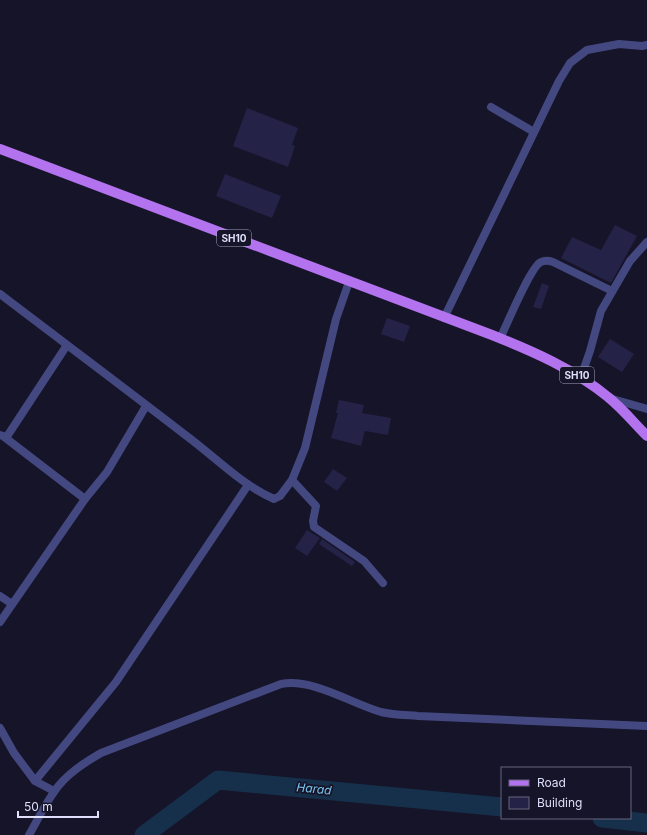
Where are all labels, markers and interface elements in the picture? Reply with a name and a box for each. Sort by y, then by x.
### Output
road number: SH10 [217,230,251,246]
road number: SH10 [560,367,594,383]
legend [501,767,631,819]
text: Road [537,775,566,790]
water label: Harad [296,779,333,798]
scale bar [18,793,98,819]
text: Building [537,795,582,810]
text: 50 m [24,799,53,814]

